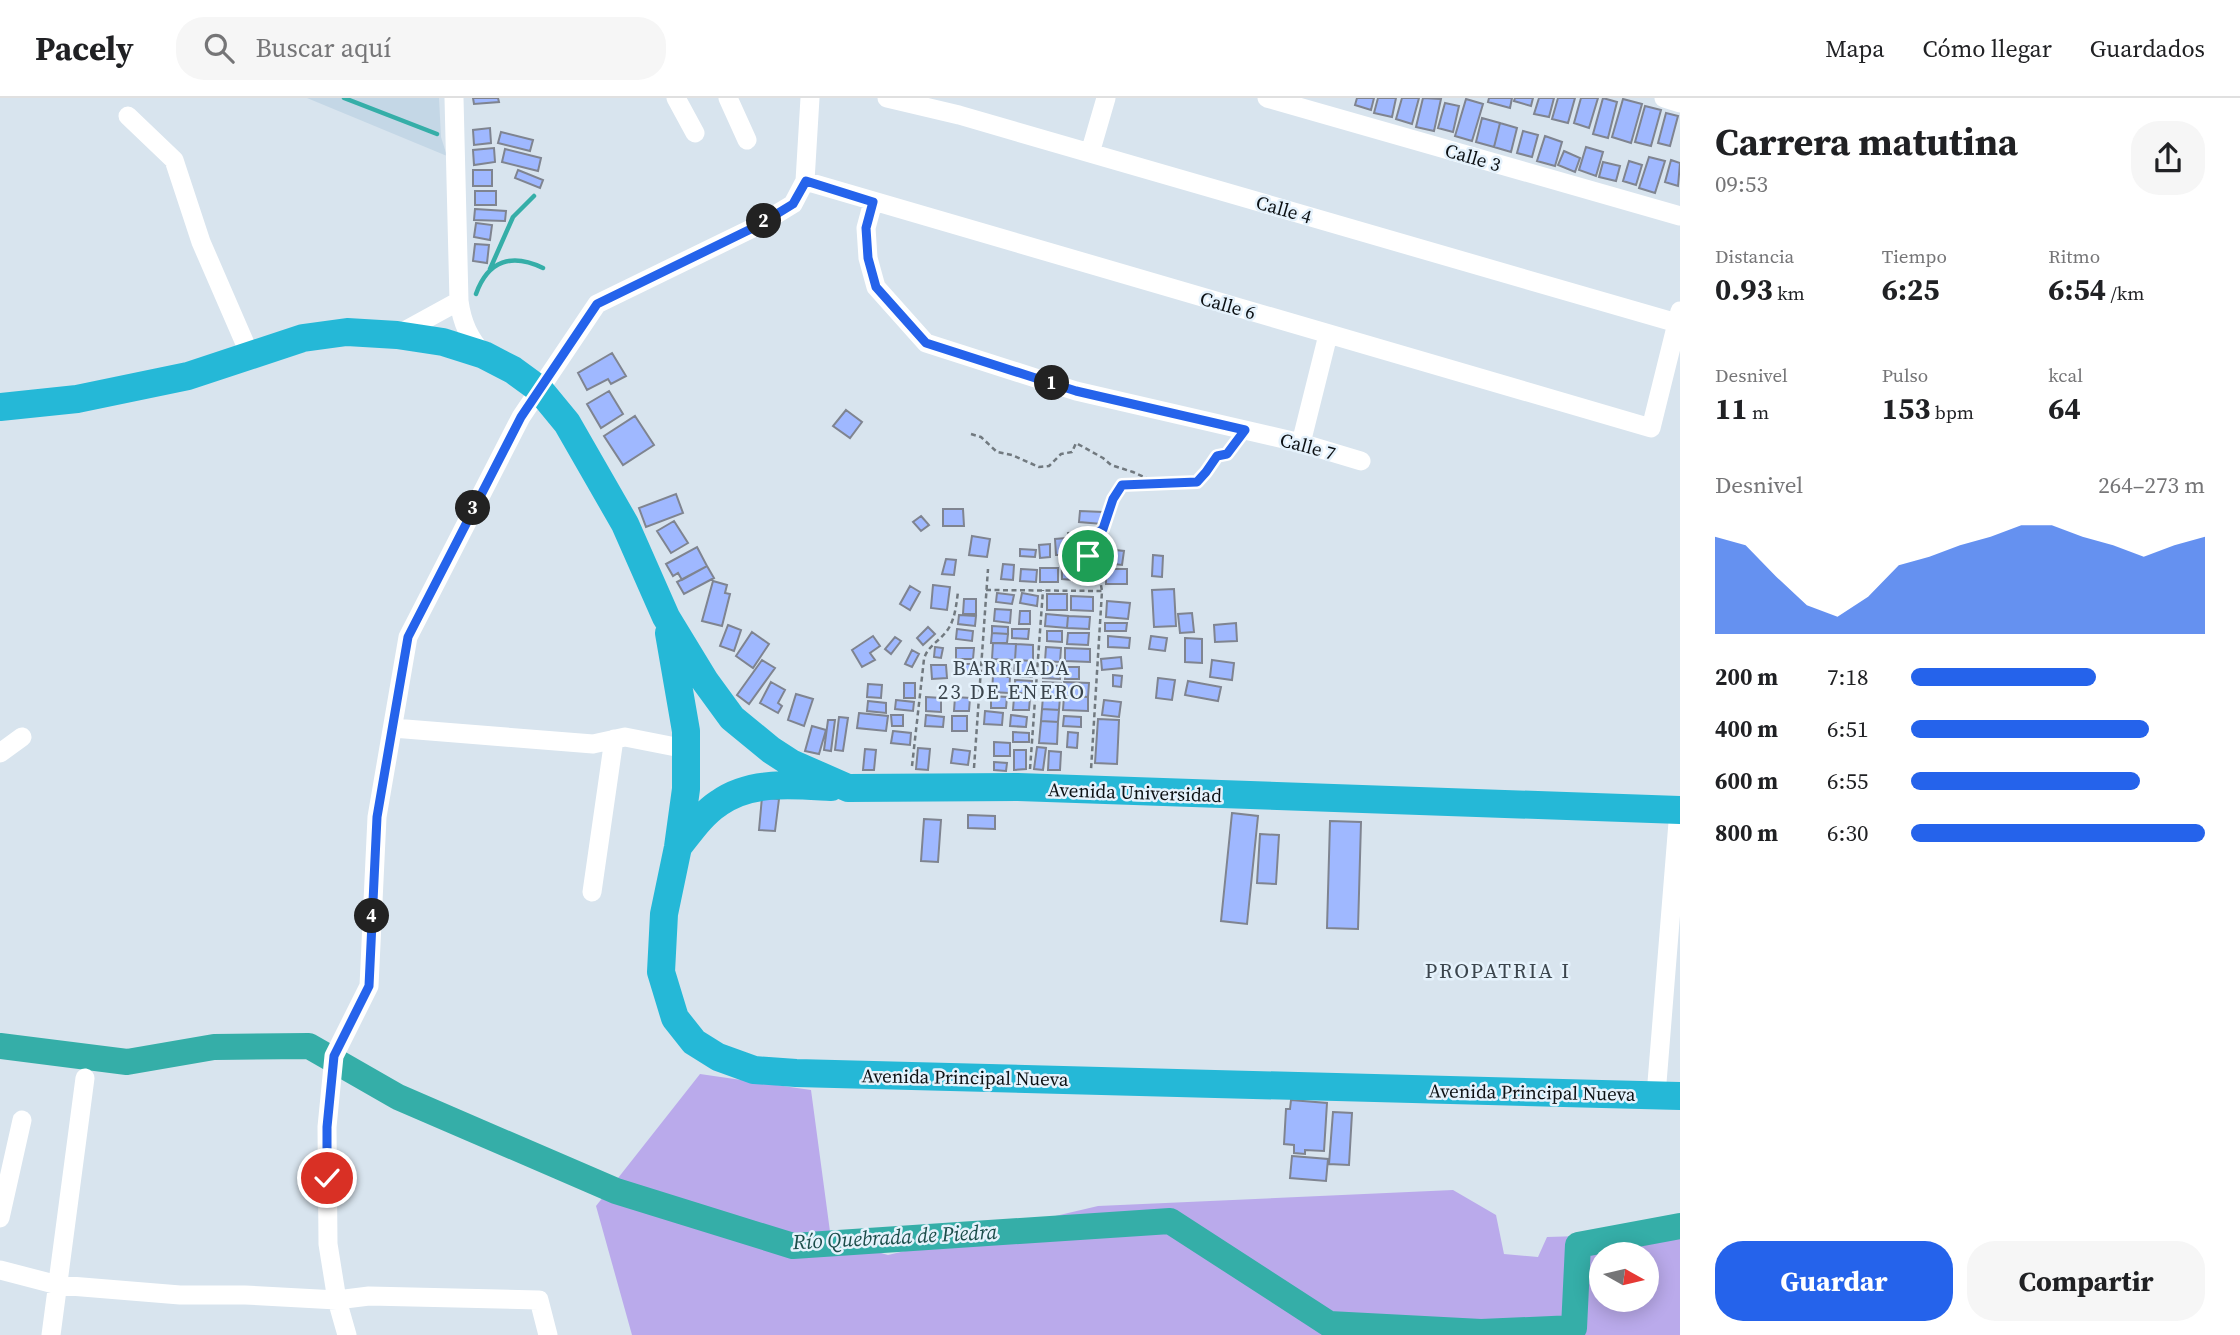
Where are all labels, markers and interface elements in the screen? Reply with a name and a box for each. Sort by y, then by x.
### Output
search box [176,17,666,80]
text: Pacely [35,26,134,71]
icon: search [200,29,238,67]
text: Buscar aquí [256,30,391,66]
text: Mapa [1825,32,1884,65]
text: Cómo llegar [1922,32,2052,65]
text: Guardados [2090,32,2205,65]
text: Carrera matutina [1715,116,2018,168]
button: share [2131,121,2205,195]
street label: Calle 3 [1442,137,1504,177]
text: 09:53 [1715,168,1768,200]
street label: Calle 4 [1253,189,1315,229]
pin: 2 [746,204,782,238]
text: 2 [758,207,769,233]
text: Distancia [1715,243,1794,269]
text: Tiempo [1882,243,1947,269]
text: Ritmo [2048,243,2100,269]
text: 0.93 [1715,269,1773,310]
text: 6:25 [1882,269,1939,310]
text: 6:54 [2048,269,2106,310]
text: km [1773,280,1805,306]
text: /km [2106,280,2144,306]
street label: Calle 6 [1197,285,1259,325]
text: Desnivel [1715,362,1788,388]
text: Pulso [1882,362,1928,388]
text: kcal [2048,362,2083,388]
pin: 1 [1034,366,1070,400]
text: 1 [1046,369,1057,395]
text: 11 [1715,388,1748,429]
text: 153 [1882,388,1930,429]
text: 64 [2048,388,2081,429]
text: m [1748,399,1769,425]
text: bpm [1930,399,1974,425]
street label: Calle 7 [1277,426,1339,466]
text: Desnivel [1715,469,1803,501]
text: 264–273 m [2098,469,2205,501]
pin: 3 [456,490,490,526]
text: 3 [467,494,478,520]
pin [1058,526,1118,586]
icon: arrive [1069,537,1107,575]
district label: BARRIADA 23 DE ENERO [938,653,1086,706]
text: 200 m [1715,661,1778,693]
text: 7:18 [1827,661,1868,693]
text: 400 m [1715,713,1778,745]
text: 6:51 [1827,713,1868,745]
text: 600 m [1715,765,1778,797]
text: 6:55 [1827,765,1868,797]
street label: Avenida Universidad [1048,776,1223,808]
text: 800 m [1715,817,1778,849]
text: 6:30 [1827,817,1868,849]
pin: 4 [354,898,390,934]
text: 4 [366,902,377,928]
district label: PROPATRIA I [1425,956,1571,985]
street label: Avenida Principal Nueva [861,1062,1069,1092]
street label: Avenida Principal Nueva [1428,1077,1636,1107]
pin [297,1148,357,1208]
icon: check [308,1159,346,1197]
water label: Río Quebrada de Piedra [791,1217,998,1256]
button: Guardar [1715,1241,1953,1321]
button: Compartir [1967,1241,2205,1321]
north arrow [1589,1242,1659,1312]
map controls [1589,1242,1659,1312]

